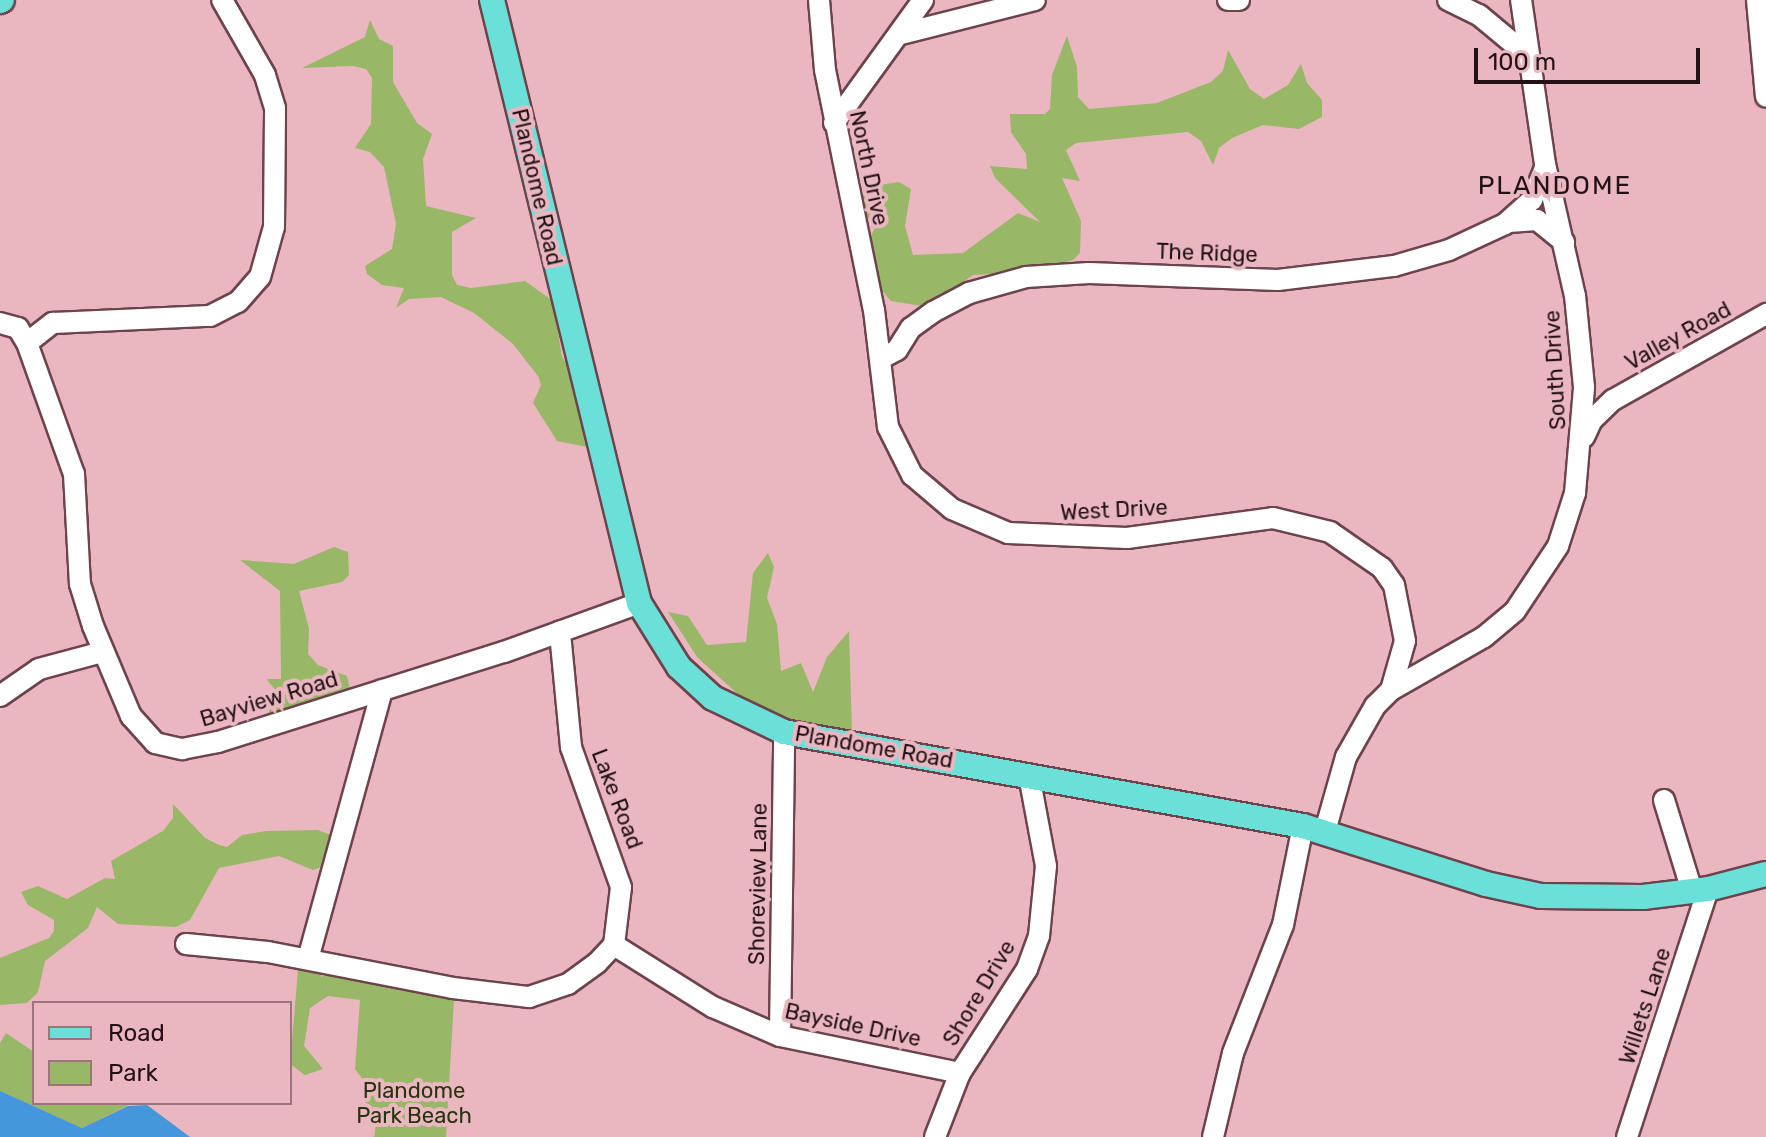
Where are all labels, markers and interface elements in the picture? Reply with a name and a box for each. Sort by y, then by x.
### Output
scale bar [1478,32,1704,82]
text: 100 m [1488,48,1556,76]
street label: Plandome Road [506,106,568,268]
street label: North Drive [844,108,894,228]
district label: PLANDOME [1478,170,1632,202]
street label: The Ridge [1156,238,1258,268]
street label: Valley Road [1620,296,1736,376]
street label: South Drive [1539,309,1571,431]
street label: West Drive [1060,494,1168,526]
street label: Bayview Road [197,665,341,733]
street label: Plandome Road [793,720,955,774]
street label: Lake Road [586,745,648,853]
street label: Shoreview Lane [743,803,773,965]
street label: Shore Drive [937,935,1021,1051]
street label: Willets Lane [1614,944,1676,1068]
street label: Bayside Drive [782,998,924,1052]
legend [32,1001,292,1105]
text: Road [108,1019,165,1047]
text: Park [108,1059,158,1087]
park label: Plandome Park Beach [356,1077,472,1128]

